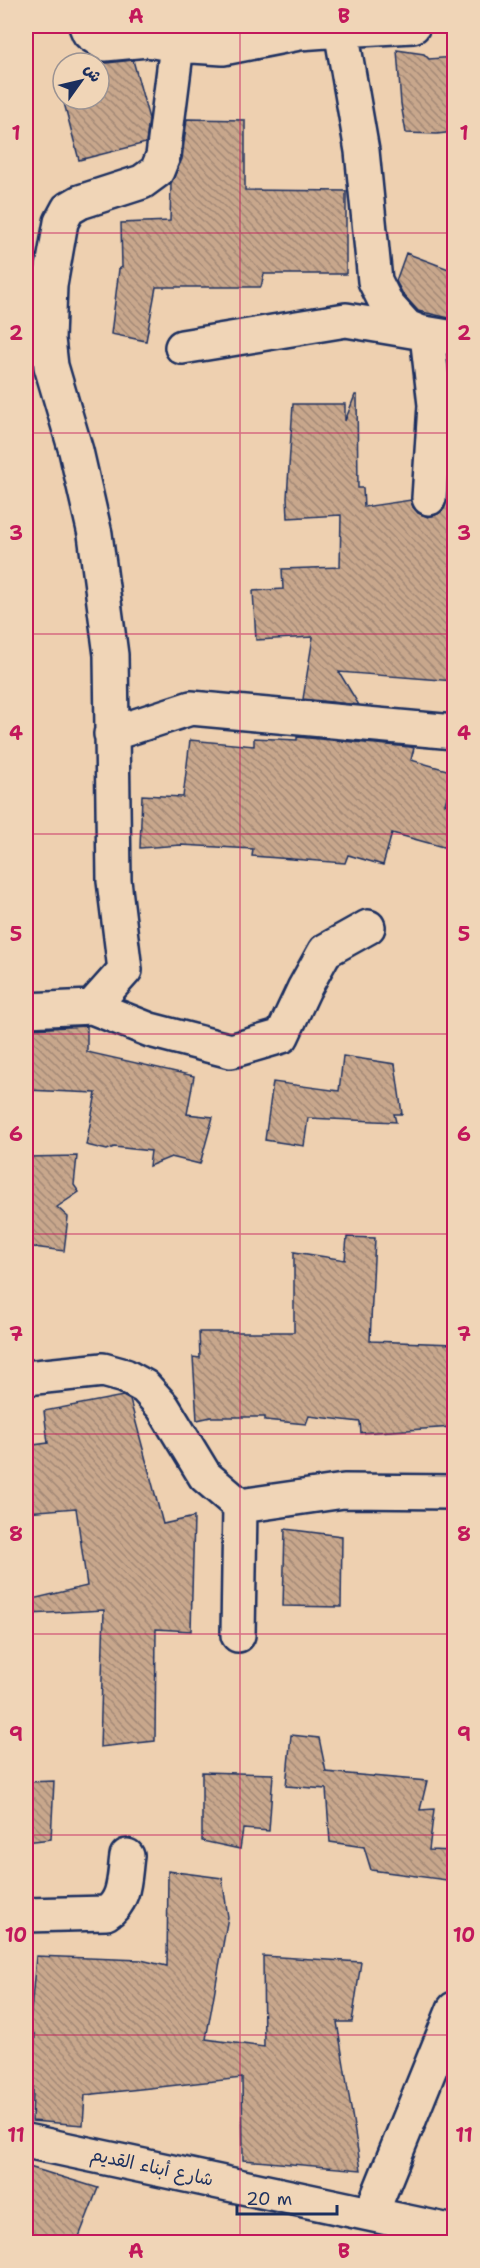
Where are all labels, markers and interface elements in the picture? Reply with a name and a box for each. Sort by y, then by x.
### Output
text: A [128,3,144,29]
text: B [338,3,350,29]
north arrow [51,51,111,111]
text: ش [79,60,107,86]
text: 1 [11,120,21,146]
text: 1 [459,120,469,146]
text: 2 [9,320,23,346]
text: 2 [457,320,471,346]
text: 3 [9,520,23,546]
text: 3 [457,520,471,546]
text: 4 [9,720,23,746]
text: 4 [457,720,471,746]
text: 5 [10,921,22,947]
text: 5 [458,921,470,947]
text: 6 [9,1121,23,1147]
text: 6 [457,1121,471,1147]
text: 7 [9,1321,23,1347]
text: 7 [457,1321,471,1347]
text: 8 [9,1521,23,1547]
text: 8 [457,1521,471,1547]
text: 9 [9,1721,23,1747]
text: 9 [457,1721,471,1747]
text: 10 [5,1922,27,1948]
text: 10 [453,1922,475,1948]
text: 11 [7,2122,25,2148]
text: 11 [455,2122,473,2148]
street label: شارع أبناء القديم [88,2142,216,2194]
scale bar [237,2178,338,2216]
text: 20 m [246,2187,292,2211]
text: A [128,2238,144,2264]
text: B [338,2238,350,2264]

